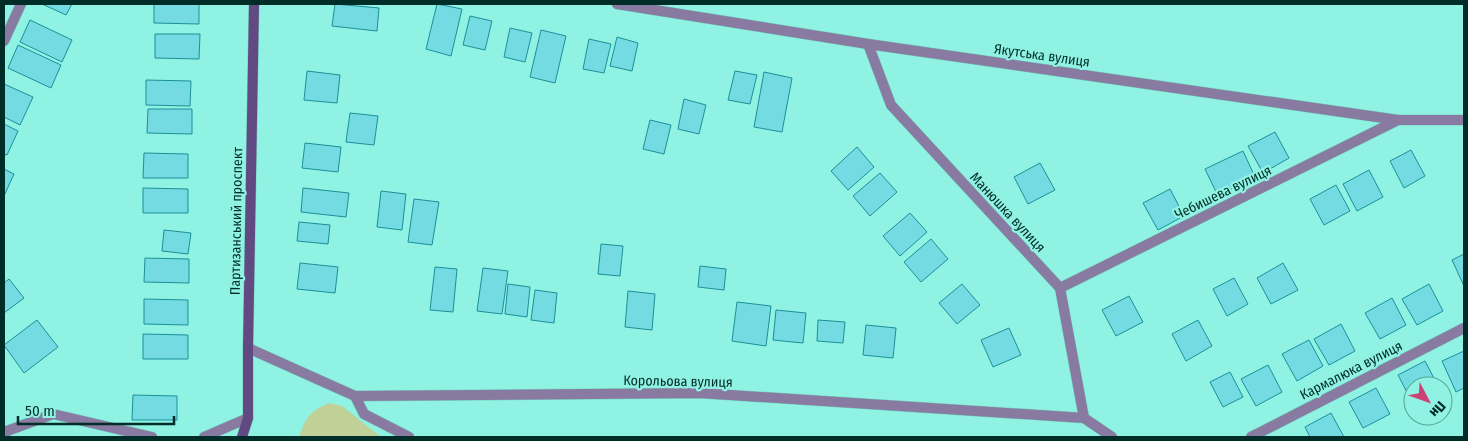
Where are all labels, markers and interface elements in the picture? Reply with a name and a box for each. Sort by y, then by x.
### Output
street label: Якутська вулиця [993,40,1091,71]
street label: Партизанський проспект [227,146,246,295]
street label: Чебишева вулиця [1172,162,1274,223]
street label: Манюшка вулиця [966,169,1049,256]
street label: Кармалюка вулиця [1297,337,1405,404]
street label: Корольова вулиця [623,372,733,391]
north arrow [1403,376,1453,426]
scale bar [18,394,174,426]
text: Пн [1426,398,1449,421]
text: 50 m [25,402,55,420]

